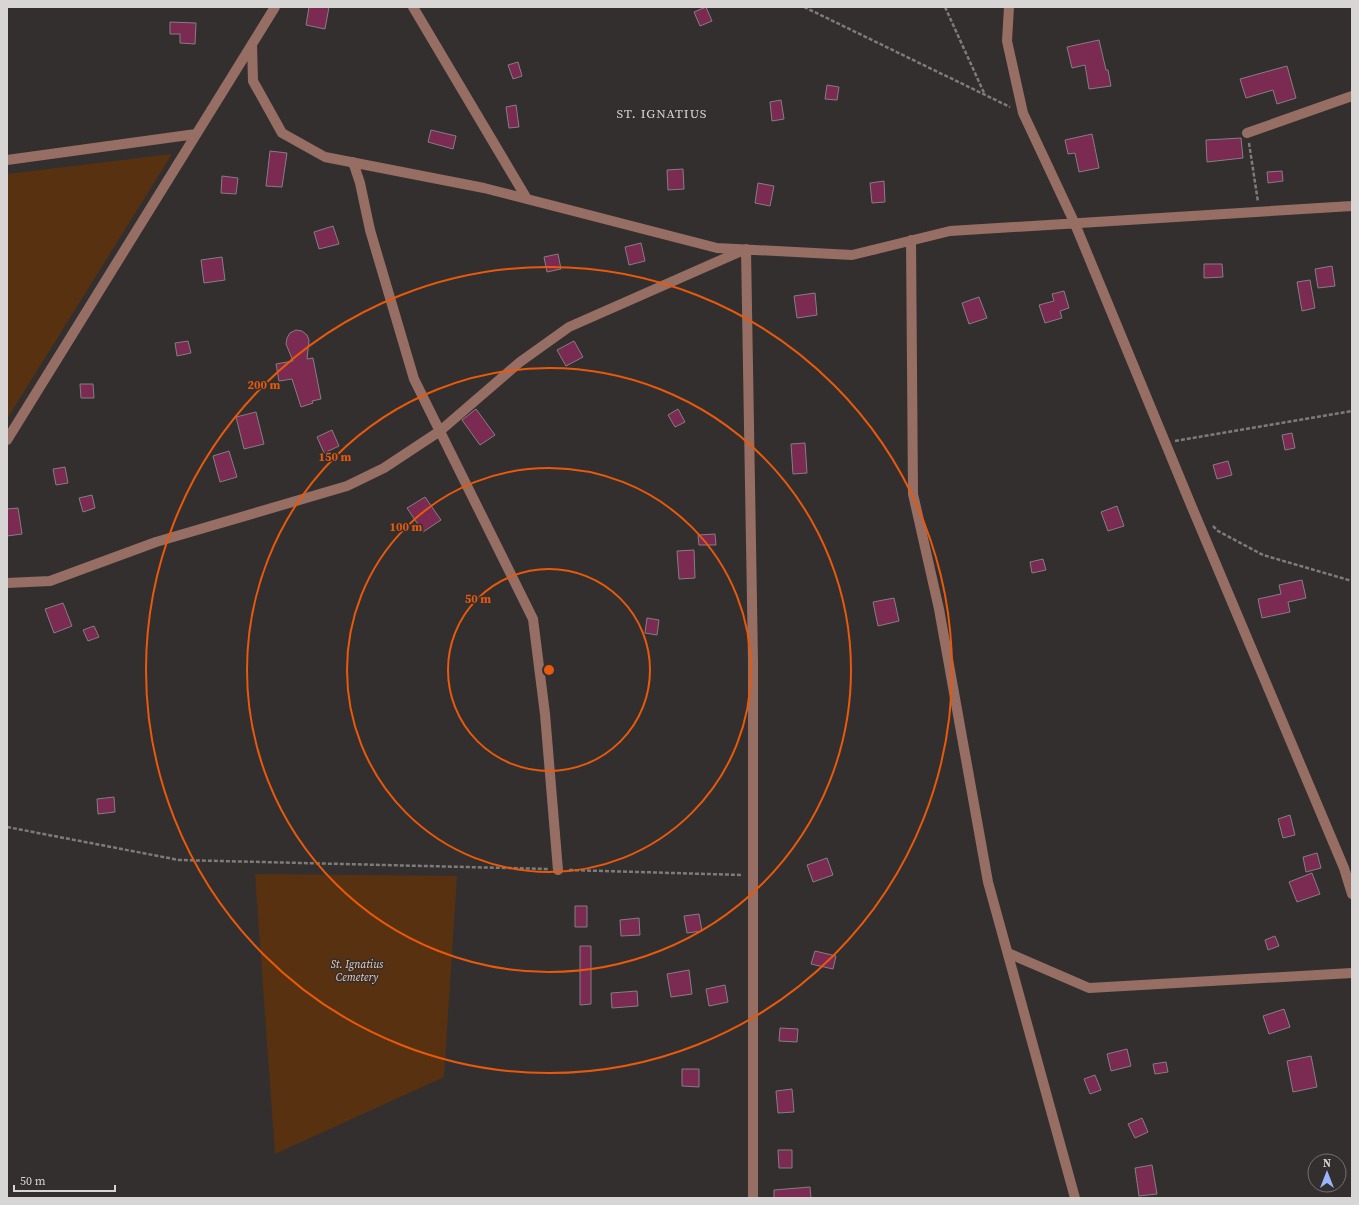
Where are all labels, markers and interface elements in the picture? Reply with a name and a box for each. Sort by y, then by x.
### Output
district label: ST. IGNATIUS [616,105,708,122]
text: 200 m [248,377,281,393]
text: 150 m [319,449,352,465]
text: 100 m [390,519,423,535]
text: 50 m [465,591,491,607]
centre of rings [542,663,556,677]
park label: St. Ignatius Cemetery [331,957,383,985]
north arrow [1307,1153,1347,1193]
text: N [1323,1156,1331,1171]
scale bar [14,1167,115,1193]
text: 50 m [20,1173,46,1189]

